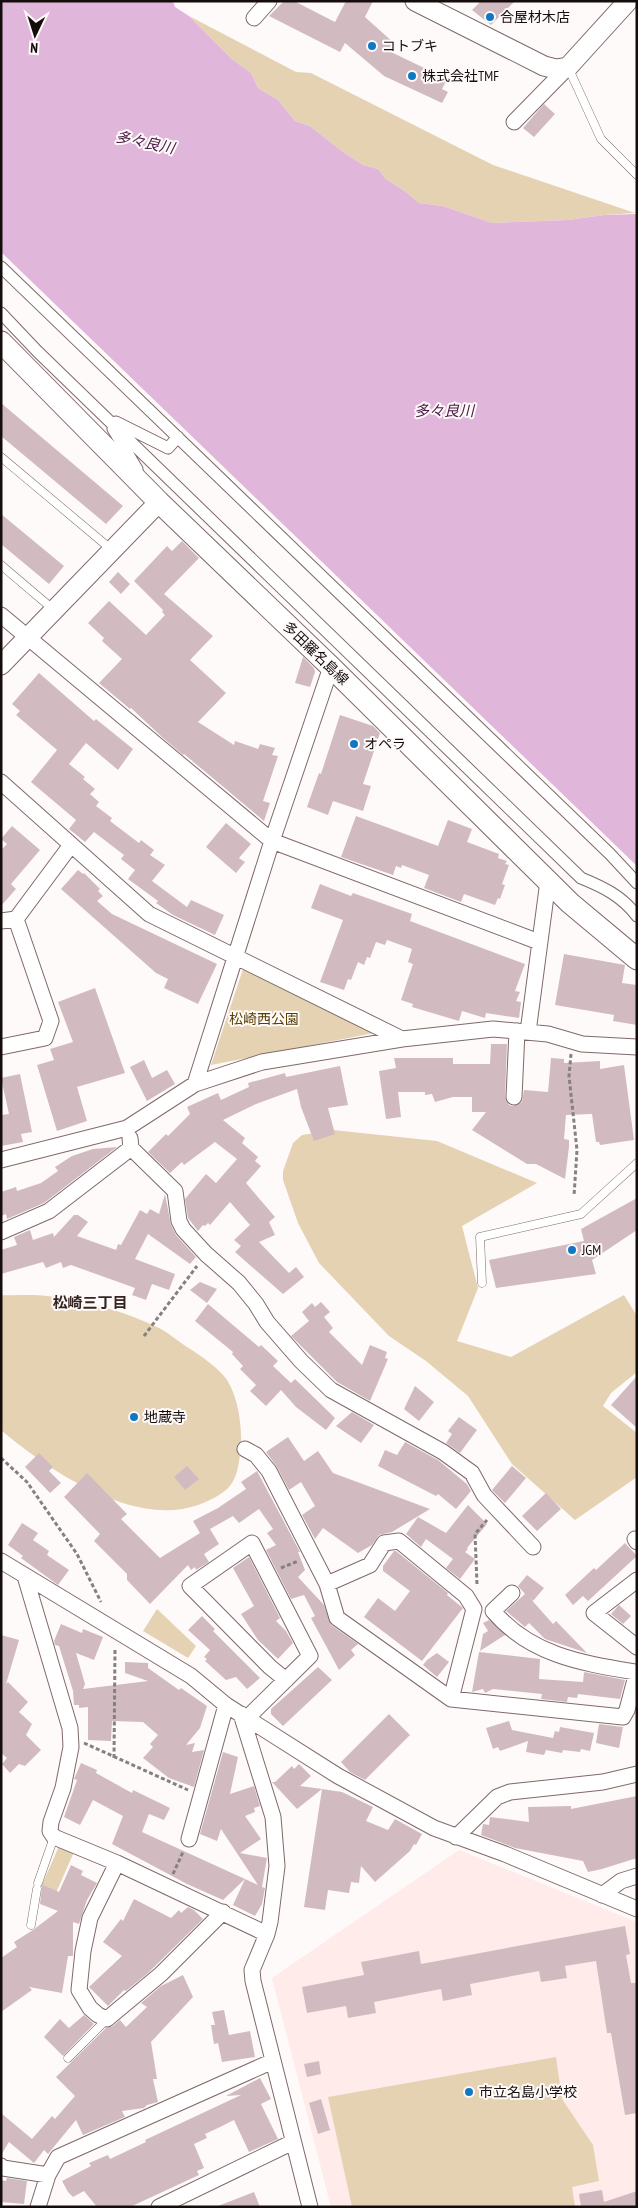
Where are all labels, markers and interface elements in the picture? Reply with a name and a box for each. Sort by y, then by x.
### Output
place label: 合屋材木店 [500,8,570,26]
north arrow [10,10,60,60]
marker: 合屋材木店 [484,11,496,23]
place label: コトブキ [382,37,438,55]
text: N [30,39,38,57]
marker: コトブキ [366,40,378,52]
place label: 株式会社TMF [422,67,499,85]
marker: 株式会社TMF [406,70,418,82]
water label: 多々良川 [114,126,178,158]
water label: 多々良川 [414,401,476,420]
street label: 多田羅名島線 [280,617,352,689]
place label: オペラ [364,735,406,753]
marker: オペラ [348,738,360,750]
park label: 松崎西公園 [229,1010,299,1028]
place label: JGM [581,1241,601,1259]
marker: JGM [566,1244,578,1256]
district label: 松崎三丁目 [52,1293,128,1312]
place label: 地蔵寺 [144,1408,186,1426]
marker: 地蔵寺 [128,1411,140,1423]
place label: 市立名島小学校 [479,2083,577,2101]
marker: 市立名島小学校 [463,2086,475,2098]

